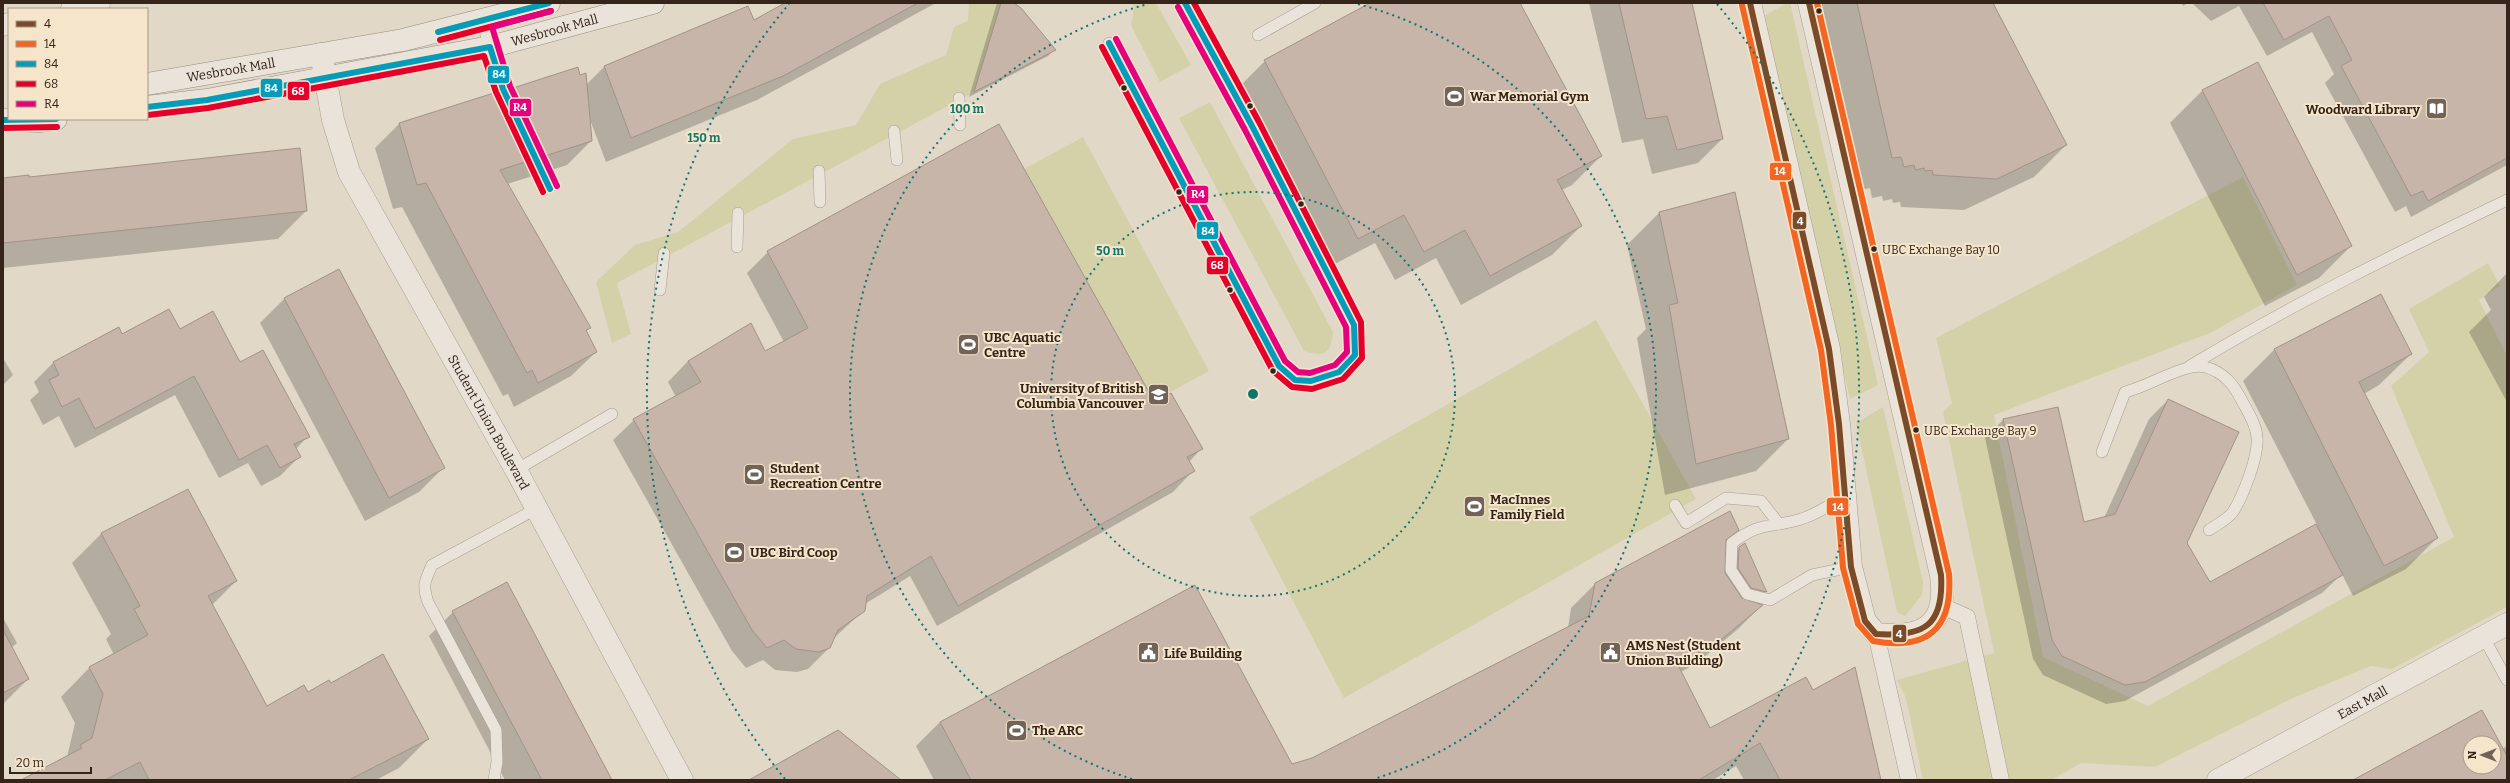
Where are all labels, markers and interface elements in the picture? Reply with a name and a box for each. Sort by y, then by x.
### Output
unlabelled marker [1814,6,1824,16]
legend [8,8,148,120]
street label: Wesbrook Mall [509,11,600,49]
text: 4 [44,17,51,31]
text: 14 [44,37,56,51]
street label: Wesbrook Mall [185,55,277,85]
text: 84 [44,57,58,71]
line badge: 84 [487,65,510,84]
text: 84 [492,68,506,81]
text: 68 [44,77,58,91]
line badge: 84 [260,78,283,98]
line badge: 68 [287,81,310,101]
text: 84 [264,82,278,95]
unlabelled marker [1119,83,1129,93]
sports icon: War Memorial Gym [1442,83,1468,109]
text: 68 [291,85,305,98]
place label: War Memorial Gym [1470,89,1589,104]
library icon: Woodward Library [2423,96,2449,122]
text: R4 [44,97,59,111]
line badge: R4 [509,98,532,117]
text: R4 [513,101,527,114]
unlabelled marker [1245,101,1255,111]
text: 100 m [950,102,985,116]
place label: Woodward Library [2305,102,2421,117]
text: 150 m [688,131,721,145]
line badge: 14 [1769,162,1792,181]
text: 14 [1774,165,1786,178]
line badge: R4 [1186,185,1209,204]
unlabelled marker [1174,187,1184,197]
text: R4 [1191,188,1205,201]
unlabelled marker [1296,199,1306,209]
line badge: 4 [1792,211,1807,230]
text: 4 [1797,215,1804,228]
line badge: 84 [1196,221,1219,240]
text: 84 [1201,225,1215,238]
place label: UBC Exchange Bay 10 [1882,243,2000,257]
text: 50 m [1096,244,1124,258]
marker: UBC Exchange Bay 10 [1869,244,1879,254]
line badge: 68 [1206,256,1229,275]
text: 68 [1210,259,1224,272]
unlabelled marker [1225,285,1235,295]
place label: UBC Aquatic Centre [984,330,1061,360]
sports icon: UBC Aquatic Centre [956,331,982,357]
street label: Student Union Boulevard [445,352,532,493]
unlabelled marker [1268,366,1278,376]
place label: University of British Columbia Vancouver [1016,381,1145,411]
school or university icon: University of British Columbia Vancouver [1146,382,1172,408]
centre of rings [1246,387,1260,401]
place label: UBC Exchange Bay 9 [1924,424,2036,438]
marker: UBC Exchange Bay 9 [1911,425,1921,435]
place label: Student Recreation Centre [770,461,882,491]
sports icon: Student Recreation Centre [742,462,768,488]
place label: MacInnes Family Field [1490,492,1565,522]
sports icon: MacInnes Family Field [1462,493,1488,519]
line badge: 14 [1826,497,1849,516]
text: 14 [1832,501,1844,514]
sports icon: UBC Bird Coop [722,539,748,565]
place label: UBC Bird Coop [750,545,838,560]
line badge: 4 [1892,624,1907,643]
text: 4 [1896,628,1903,641]
place label: AMS Nest (Student Union Building) [1626,638,1741,668]
public building icon: AMS Nest (Student Union Building) [1597,639,1623,665]
public building icon: Life Building [1136,640,1162,666]
place label: Life Building [1164,646,1243,661]
street label: East Mall [2335,683,2390,722]
sports icon: The ARC [1003,717,1029,743]
place label: The ARC [1032,723,1083,738]
north arrow [2462,735,2502,775]
scale bar [10,749,91,775]
text: N [2466,750,2479,759]
text: 20 m [16,756,45,770]

